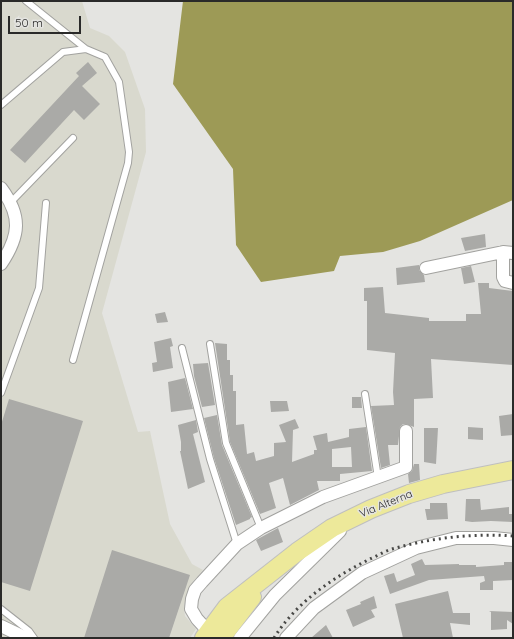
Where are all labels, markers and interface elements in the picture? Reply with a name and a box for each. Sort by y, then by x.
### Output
scale bar [10,8,83,34]
text: 50 m [15,15,43,30]
street label: Via Alterna [358,487,414,521]

